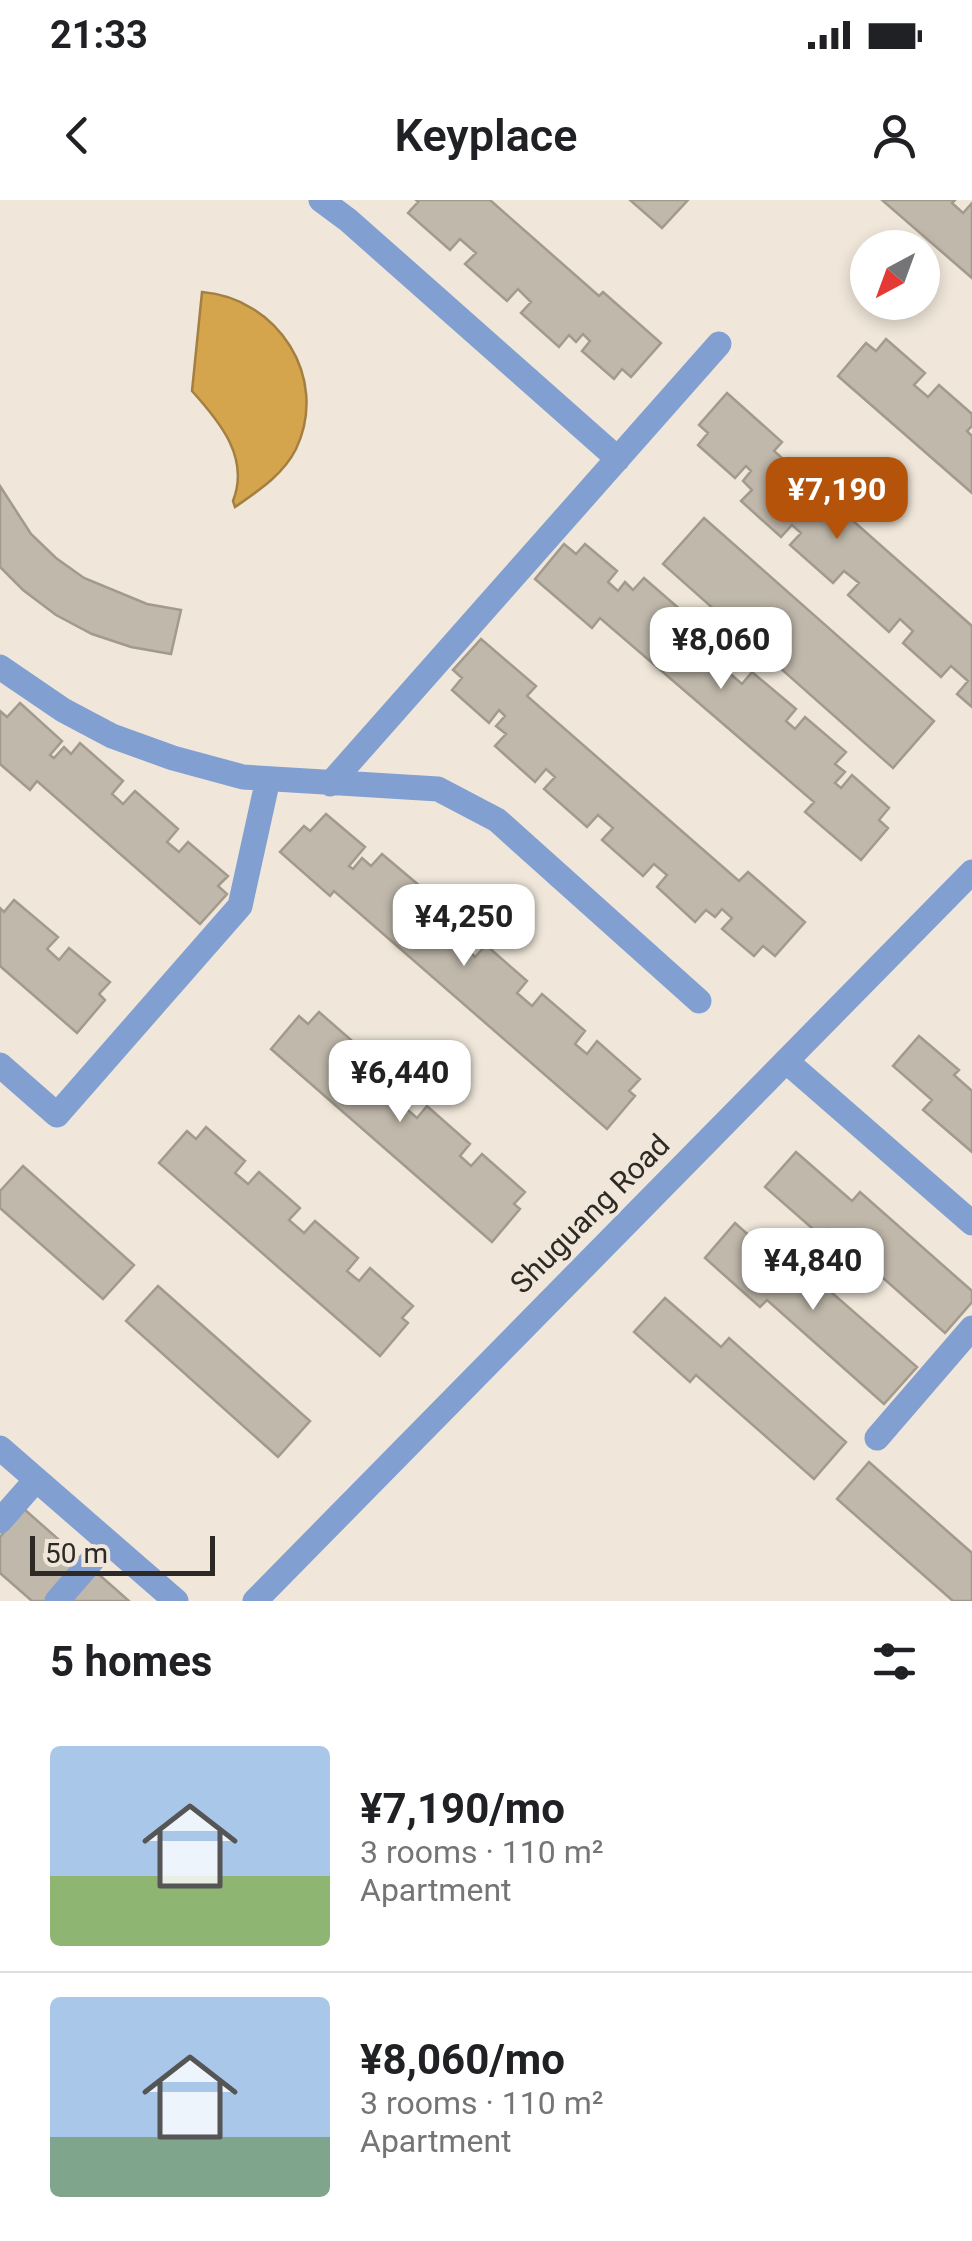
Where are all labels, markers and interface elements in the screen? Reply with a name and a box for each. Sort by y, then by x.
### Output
text: 21:33 [50,13,148,57]
icon: back [50,108,105,163]
icon: person [867,108,922,163]
text: Keyplace [394,109,578,162]
north arrow [850,230,940,320]
map controls [850,230,940,320]
pin: ¥7,190 [756,457,918,542]
text: ¥7,190 [788,470,886,508]
pin: ¥8,060 [640,607,802,692]
text: ¥8,060 [672,620,770,658]
pin: ¥4,250 [383,884,545,969]
text: ¥4,250 [415,897,513,935]
pin: ¥6,440 [319,1040,481,1125]
text: ¥6,440 [351,1053,449,1091]
street label: Shuguang Road [503,1127,676,1300]
pin: ¥4,840 [732,1228,894,1313]
text: ¥4,840 [764,1241,862,1279]
scale bar [30,1531,215,1576]
text: 50 m [45,1537,108,1570]
icon: filters [867,1634,922,1689]
text: 5 homes [50,1637,212,1686]
text: ¥7,190/mo [360,1784,565,1833]
icon: home [130,1786,250,1906]
text: 3 rooms · 110 m² [360,1833,603,1871]
text: Apartment [360,1871,512,1909]
text: ¥8,060/mo [360,2035,565,2084]
icon: home [130,2037,250,2157]
text: 3 rooms · 110 m² [360,2084,603,2122]
text: Apartment [360,2122,512,2160]

